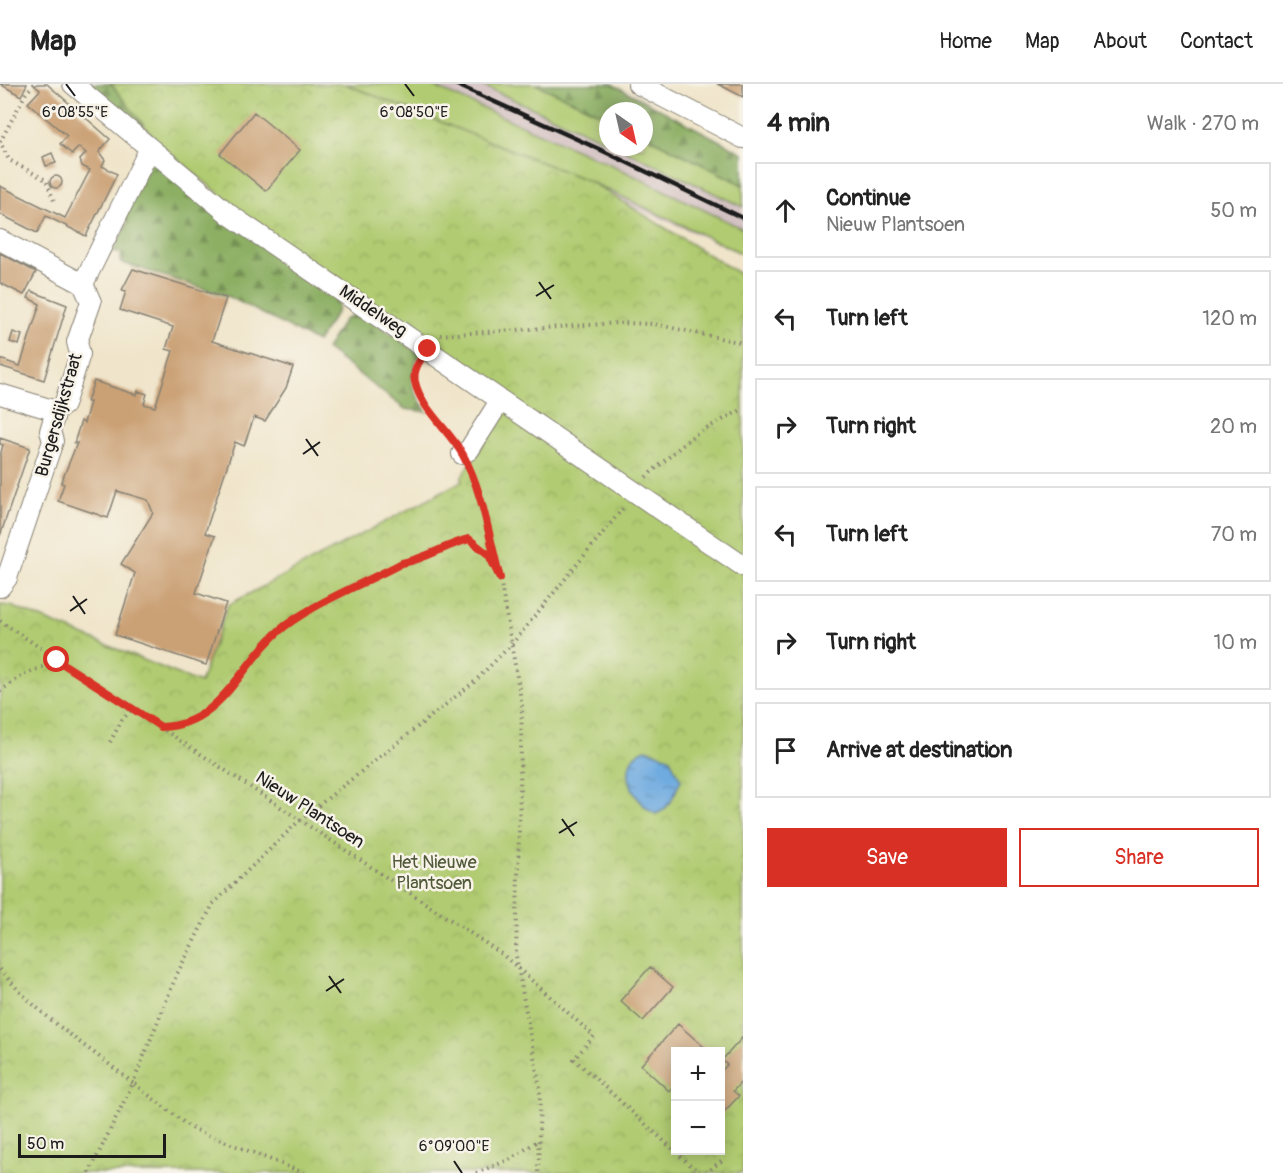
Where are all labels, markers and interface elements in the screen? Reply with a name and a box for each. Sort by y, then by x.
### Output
text: Map [30,24,76,59]
text: Home [939,28,992,55]
text: Map [1025,28,1060,55]
text: About [1093,28,1147,55]
text: Contact [1180,28,1253,55]
north arrow [599,102,653,156]
text: 6°08'55"E [42,103,108,122]
text: 6°08'50"E [380,103,448,122]
text: 4 min [767,107,830,139]
text: Walk · 270 m [1147,111,1259,136]
text: Continue [826,184,910,212]
icon: ahead [769,194,802,227]
text: 50 m [1210,198,1257,223]
text: Nieuw Plantsoen [826,212,965,237]
street label: Middelweg [335,280,411,342]
icon: left [769,302,802,335]
text: Turn left [826,304,908,332]
text: 120 m [1202,306,1257,331]
route end [414,335,440,361]
street label: Burgersdijkstraat [30,350,88,480]
icon: right [769,410,802,443]
text: Turn right [826,412,916,440]
text: 20 m [1210,414,1257,439]
icon: left [769,518,802,551]
text: Turn left [826,520,908,548]
text: 70 m [1211,522,1257,547]
icon: right [769,626,802,659]
text: Turn right [826,628,916,656]
text: 10 m [1213,630,1257,655]
route start [43,646,69,672]
icon: arrive [769,734,802,767]
text: Arrive at destination [826,736,1012,764]
street label: Nieuw Plantsoen [251,766,369,854]
button: Save [767,828,1007,887]
button: Share [1019,828,1259,887]
park label: Het Nieuwe Plantsoen [391,851,477,895]
map controls [671,1047,725,1155]
button: + [671,1047,725,1101]
button: − [671,1101,725,1155]
scale bar [18,1131,166,1158]
text: 50 m [27,1134,64,1154]
text: 6°09'00"E [419,1137,490,1156]

